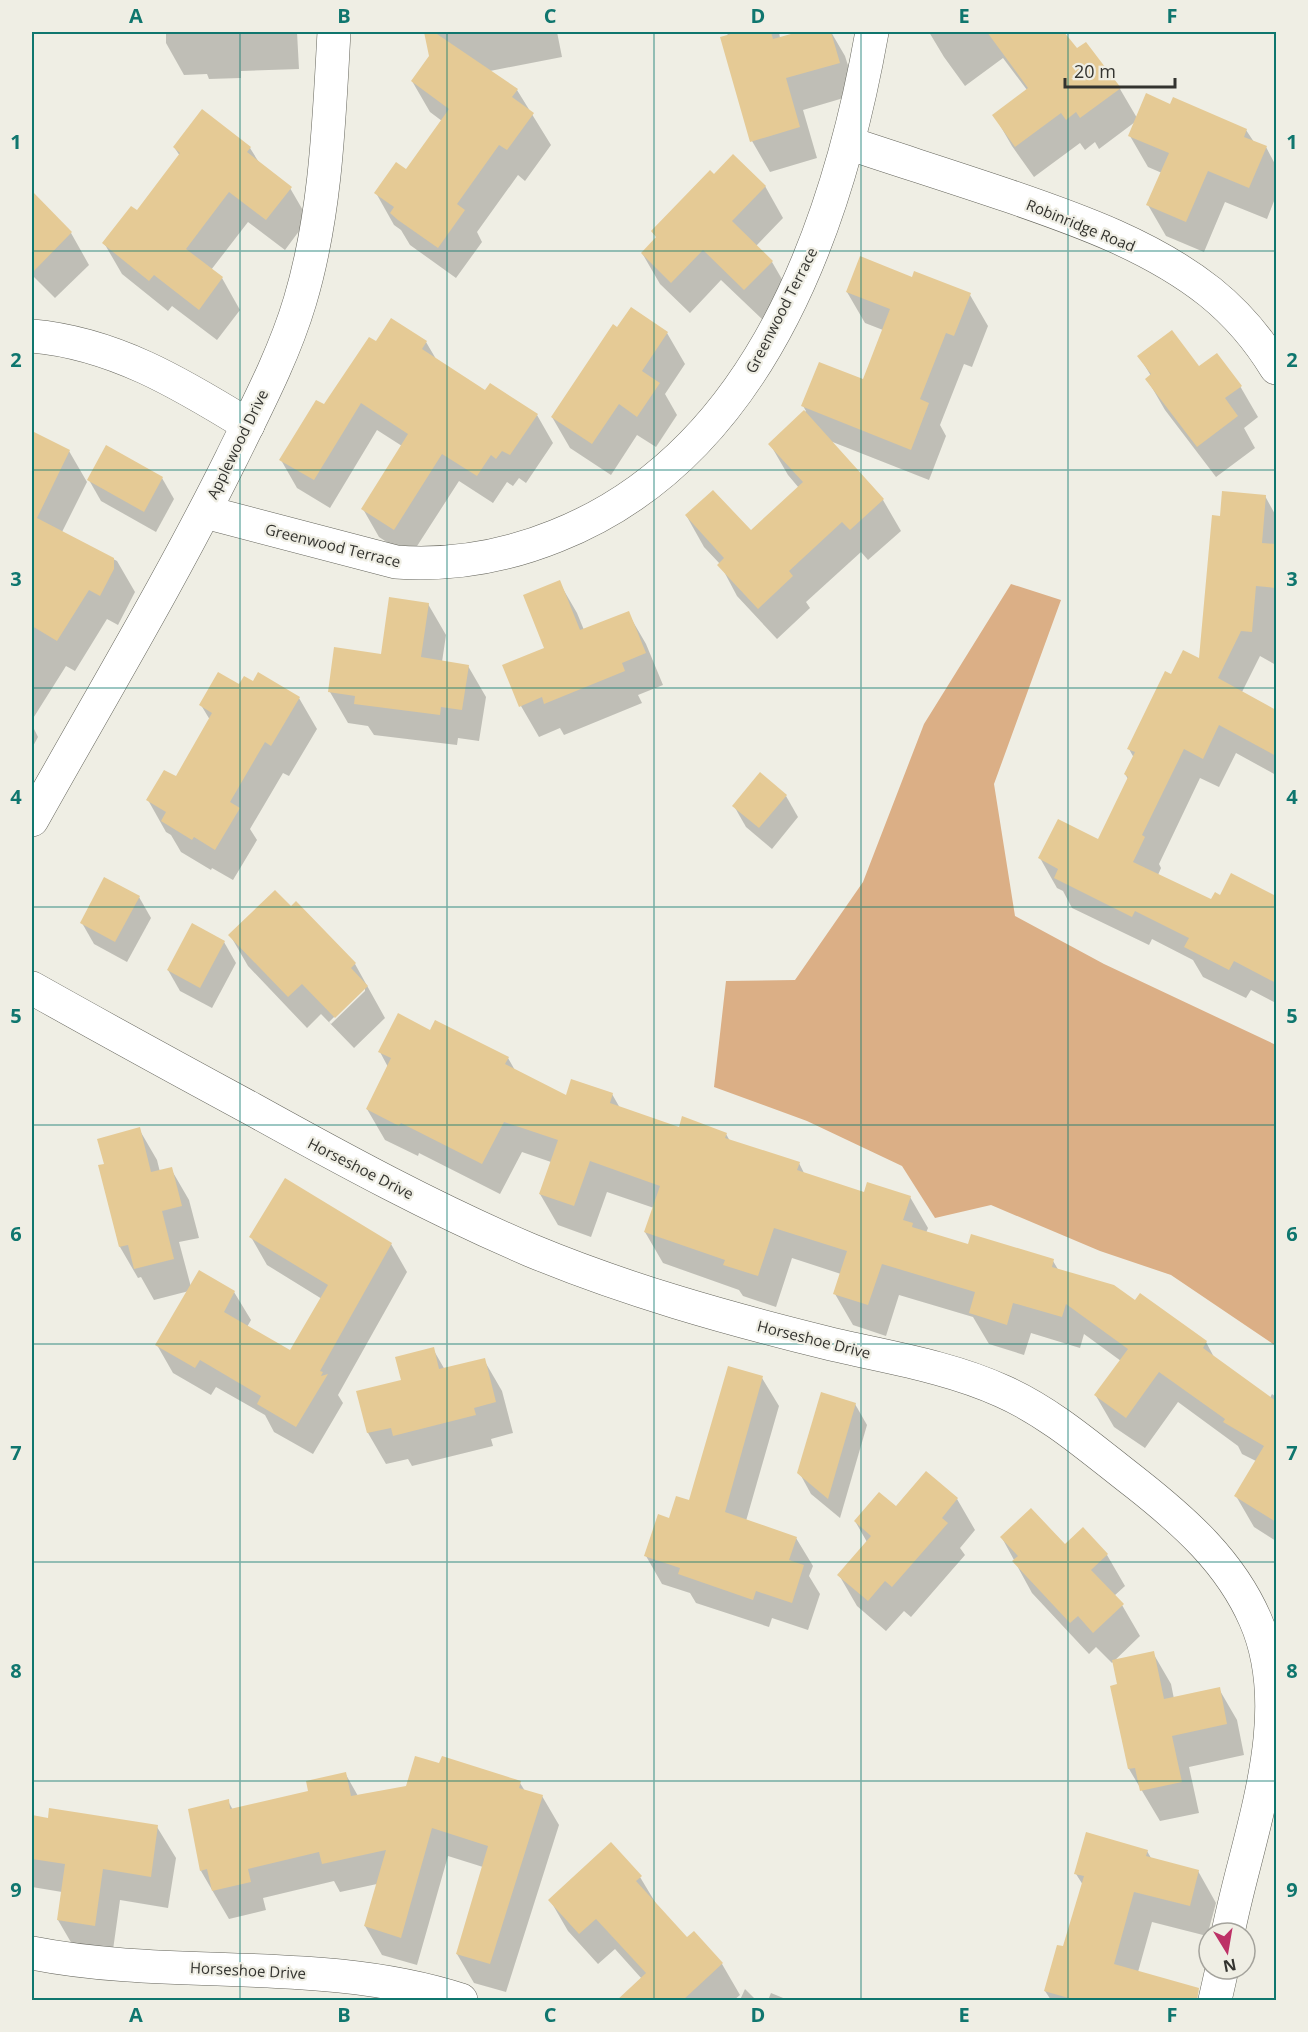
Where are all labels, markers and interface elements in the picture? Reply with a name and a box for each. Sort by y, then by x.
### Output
text: A [129,2,143,29]
text: B [337,2,351,29]
text: C [544,2,557,29]
text: D [751,2,765,29]
text: E [958,2,970,29]
text: F [1167,2,1177,29]
scale bar [1065,51,1174,89]
text: 20 m [1074,59,1116,83]
text: 1 [10,128,22,155]
text: 1 [1286,128,1298,155]
street label: Robinridge Road [1024,194,1138,256]
street label: Greenwood Terrace [741,244,821,376]
text: 2 [10,346,22,373]
text: 2 [1286,346,1298,373]
street label: Applewood Drive [202,386,272,502]
street label: Greenwood Terrace [263,519,403,571]
text: 3 [10,565,22,592]
text: 3 [1286,565,1298,592]
text: 4 [10,783,22,810]
text: 4 [1286,783,1298,810]
text: 5 [10,1002,22,1029]
text: 5 [1286,1002,1298,1029]
street label: Horseshoe Drive [305,1133,417,1203]
text: 6 [10,1220,22,1247]
text: 6 [1286,1220,1298,1247]
street label: Horseshoe Drive [755,1315,873,1363]
text: 7 [10,1439,22,1466]
text: 7 [1286,1439,1298,1466]
text: 8 [10,1657,22,1684]
text: 8 [1286,1657,1298,1684]
text: 9 [10,1876,22,1903]
text: 9 [1286,1876,1298,1903]
north arrow [1197,1921,1257,1981]
text: N [1221,1954,1238,1978]
street label: Horseshoe Drive [189,1957,307,1983]
text: A [129,2001,143,2028]
text: B [337,2001,351,2028]
text: C [544,2001,557,2028]
text: D [751,2001,765,2028]
text: E [958,2001,970,2028]
text: F [1167,2001,1177,2028]

